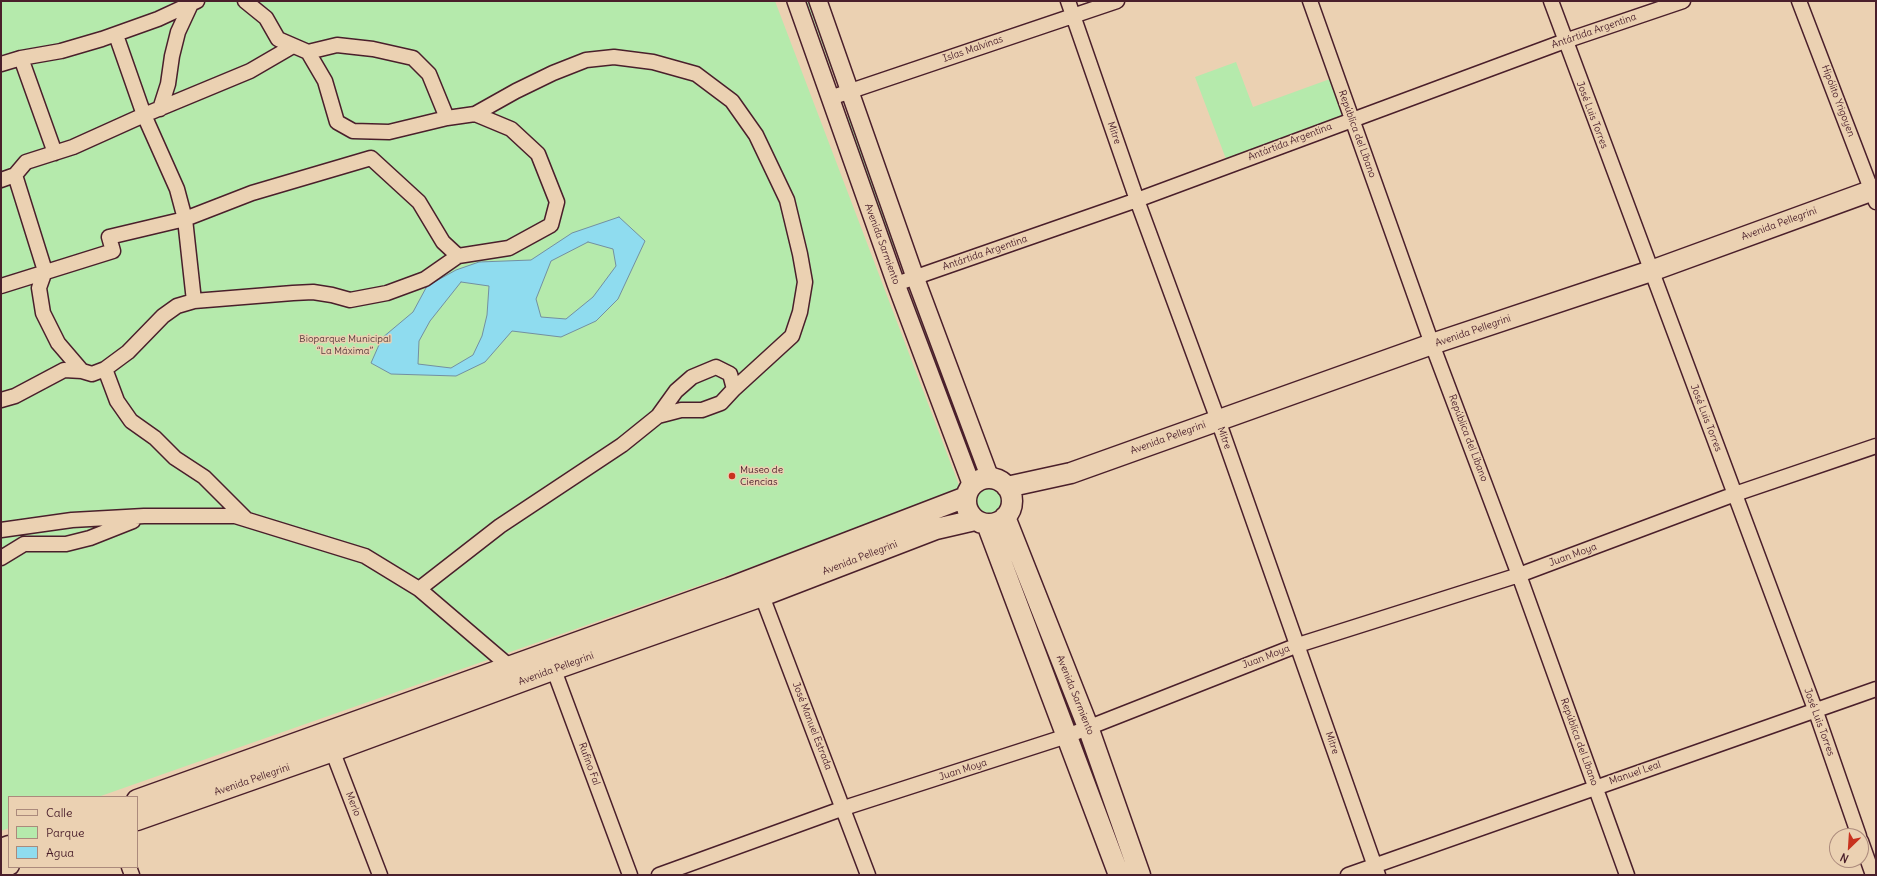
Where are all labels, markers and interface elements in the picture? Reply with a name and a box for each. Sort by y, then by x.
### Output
street label: Antártida Argentina [1550,11,1638,51]
street label: Islas Malvinas [941,33,1005,65]
street label: Hipólito Yrigoyen [1819,63,1857,139]
street label: José Luis Torres [1574,80,1610,150]
street label: República del Líbano [1336,89,1378,179]
street label: Mitre [1105,120,1123,146]
street label: Antártida Argentina [1246,120,1334,164]
street label: Avenida Sarmiento [862,202,902,286]
street label: Avenida Pellegrini [1740,205,1818,243]
street label: Antártida Argentina [941,233,1029,273]
street label: Avenida Pellegrini [1434,312,1512,350]
park label: Bioparque Municipal “La Máxima” [299,333,391,356]
street label: José Luis Torres [1688,383,1724,453]
street label: República del Líbano [1446,393,1490,483]
street label: Avenida Pellegrini [1129,419,1207,457]
street label: Mitre [1214,425,1234,451]
place label: Museo de Ciencias [740,464,783,488]
marker: Museo de Ciencias [727,471,737,481]
street label: Avenida Pellegrini [821,538,899,578]
street label: Juan Moya [1548,541,1598,569]
street label: Juan Moya [1241,642,1291,672]
street label: Avenida Pellegrini [517,650,595,688]
street label: Avenida Sarmiento [1054,653,1096,737]
street label: José Manuel Estrada [790,680,834,772]
street label: José Luis Torres [1801,686,1837,758]
street label: República del Líbano [1558,697,1600,787]
street label: Mitre [1323,730,1341,756]
street label: Rufino Fal [576,741,602,787]
street label: Juan Moya [937,757,989,783]
street label: Manuel Leal [1608,759,1662,787]
street label: Avenida Pellegrini [213,761,291,799]
street label: Merlo [343,790,363,818]
legend [8,796,138,868]
text: Calle [46,805,73,820]
text: Parque [46,825,85,840]
north arrow [1829,828,1869,868]
text: Agua [46,845,74,860]
text: N [1838,850,1851,866]

